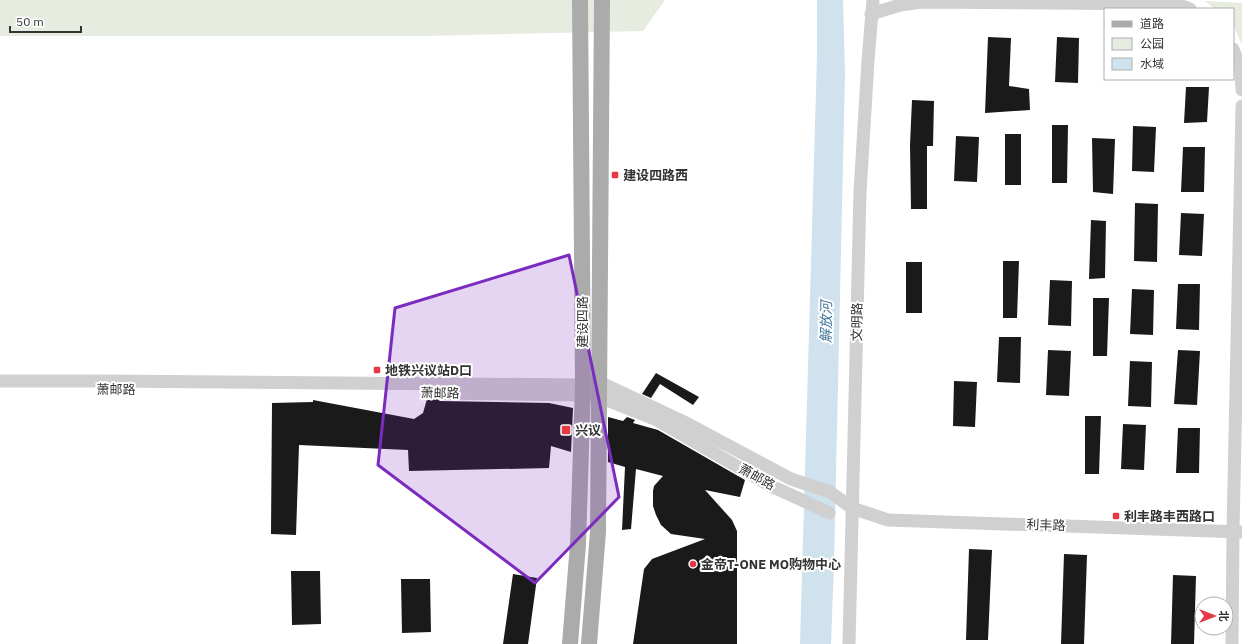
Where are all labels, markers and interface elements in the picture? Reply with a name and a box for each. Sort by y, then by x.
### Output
scale bar [10,8,81,34]
legend [1104,8,1234,80]
text: 50 m [16,14,44,29]
text: 道路 [1140,16,1164,31]
text: 公园 [1140,36,1164,51]
text: 水域 [1140,56,1164,71]
place label: 建设四路西 [623,167,688,184]
marker: 建设四路西 [610,170,620,180]
street label: 建设四路 [574,296,591,348]
water label: 解放河 [817,298,835,343]
street label: 文明路 [848,302,866,342]
place label: 地铁兴议站D口 [385,362,472,379]
marker: 地铁兴议站D口 [372,365,382,375]
street label: 萧邮路 [96,381,136,398]
street label: 萧邮路 [420,384,460,402]
place label: 兴议 [575,422,601,439]
marker: 兴议 [560,424,572,436]
street label: 萧邮路 [736,460,778,494]
place label: 利丰路丰西路口 [1124,508,1215,525]
marker: 利丰路丰西路口 [1111,511,1121,521]
street label: 利丰路 [1026,516,1066,534]
place label: 金帝T-ONE MO购物中心 [701,556,841,573]
marker: 金帝T-ONE MO购物中心 [688,559,698,569]
north arrow [1194,596,1234,636]
text: 北 [1217,611,1231,622]

